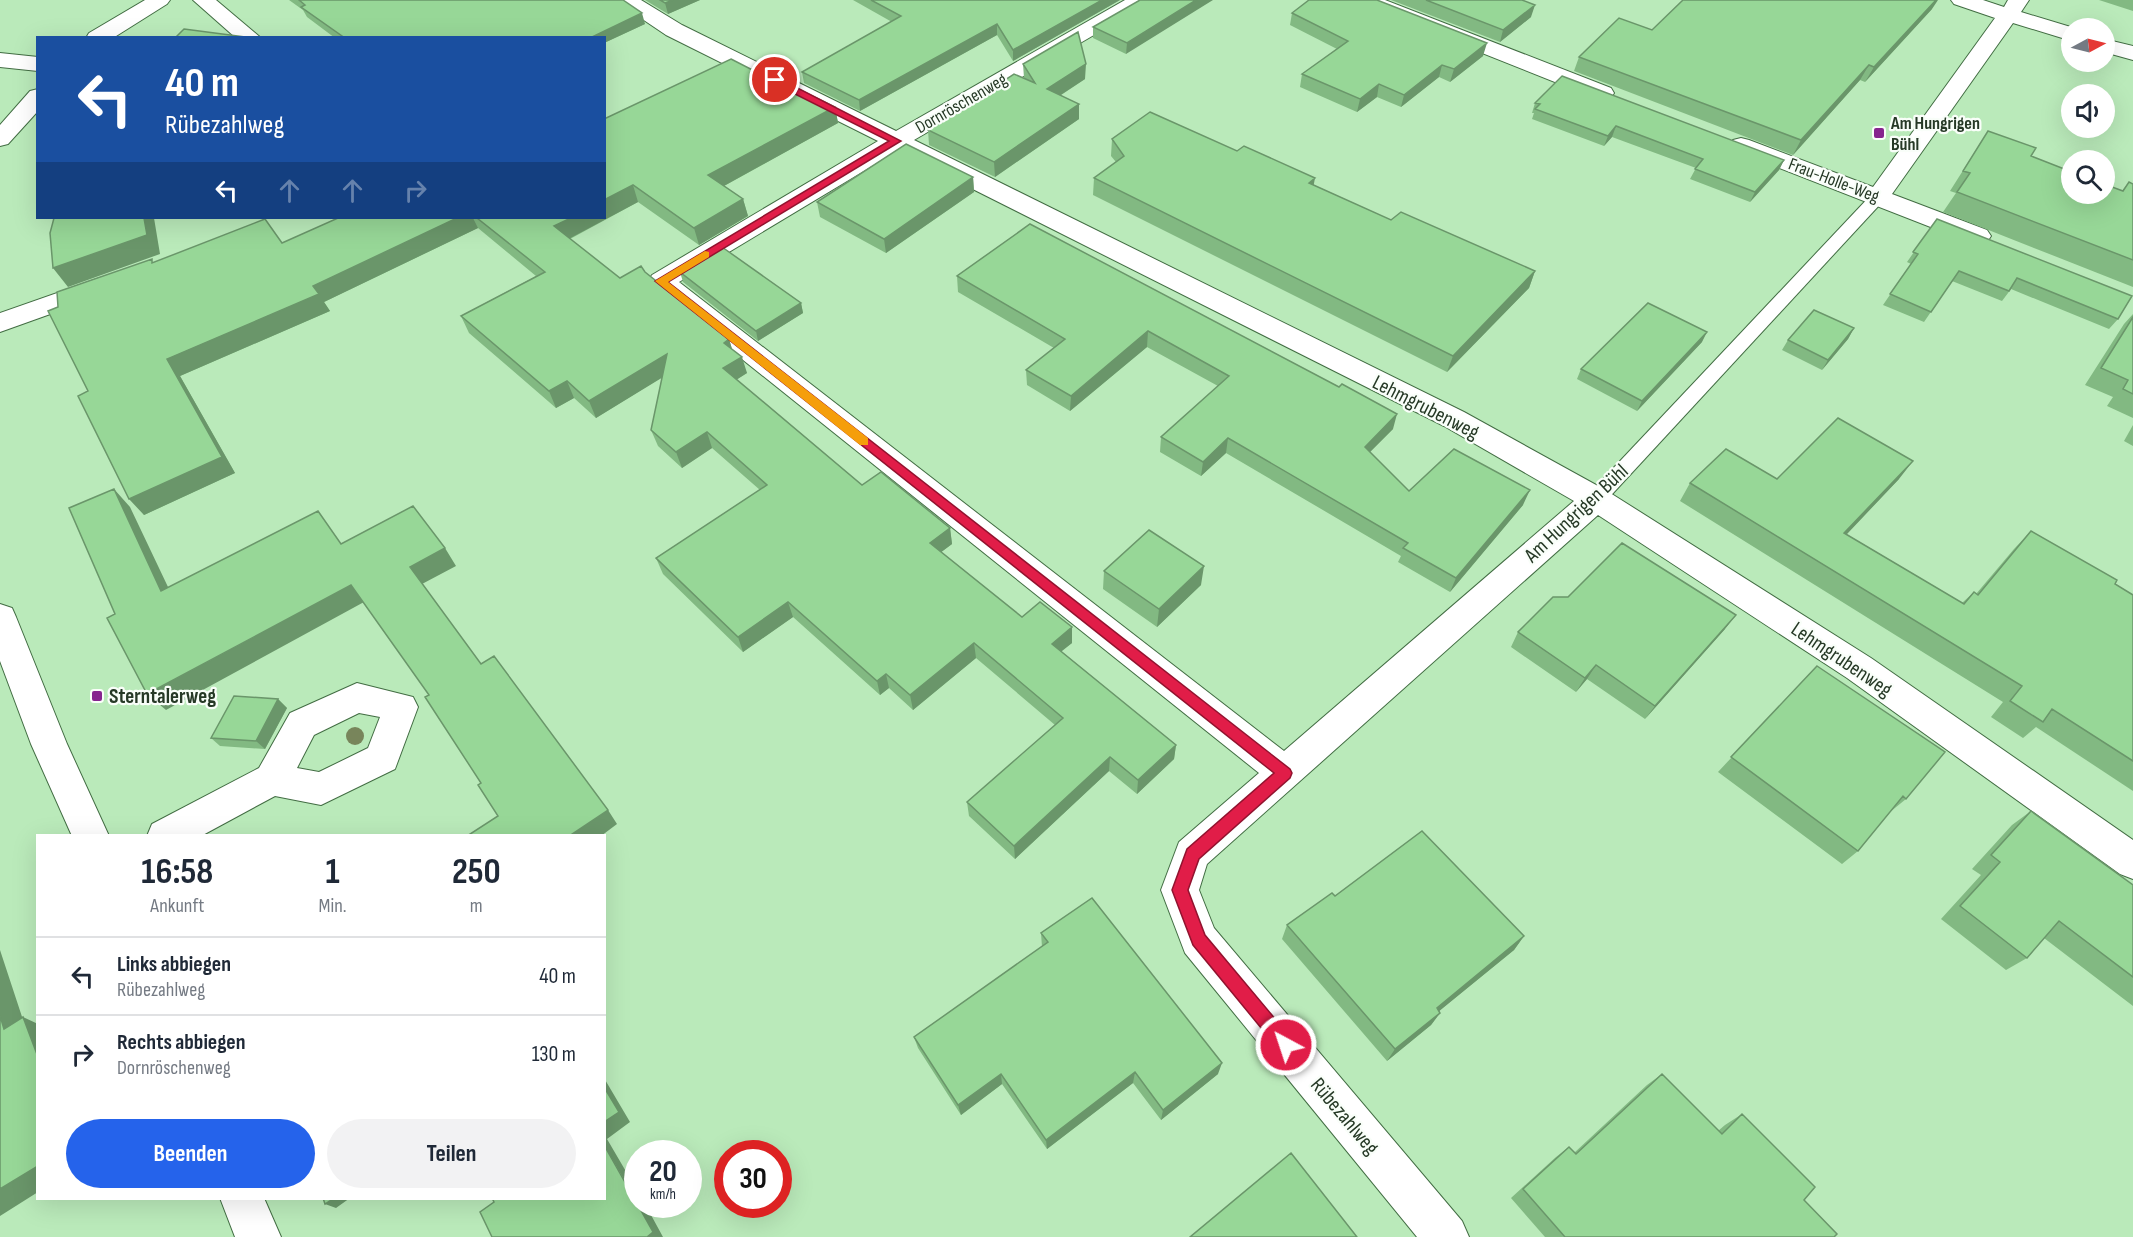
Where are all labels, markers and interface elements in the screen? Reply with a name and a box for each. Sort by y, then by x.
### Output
north arrow [2061,18,2115,72]
map controls [2061,18,2115,204]
pin [749,54,800,105]
text: 40 m [165,58,239,109]
icon: left [66,60,144,138]
icon: arrive [758,63,791,96]
street label: Dornröschenweg [912,69,1011,138]
button: sound [2061,84,2115,138]
text: Rübezahlweg [165,109,284,141]
place label: Am Hungrigen Bühl [1890,113,1980,155]
marker: Am Hungrigen Bühl [1872,126,1886,140]
button: search [2061,150,2115,204]
street label: Frau-Holle-Weg [1786,154,1882,207]
icon: left [210,174,243,207]
icon: ahead [273,174,306,207]
icon: ahead [336,174,369,207]
icon: right [399,174,432,207]
street label: Lehmgrubenweg [1368,370,1483,445]
street label: Am Hungrigen Bühl [1518,459,1634,569]
street label: Lehmgrubenweg [1787,617,1897,702]
place label: Sterntalerweg [109,684,216,709]
marker: Sterntalerweg [90,689,104,703]
text: 16:58 [141,851,213,894]
text: 1 [326,851,340,894]
text: 250 [452,851,501,894]
text: Ankunft [150,894,204,918]
text: Min. [319,894,347,918]
text: m [470,894,483,918]
text: Links abbiegen [117,951,231,978]
icon: left [66,960,99,993]
text: 40 m [539,963,576,990]
text: Rübezahlweg [117,978,205,1002]
position arrow [1254,1013,1318,1077]
text: Rechts abbiegen [117,1029,246,1056]
icon: right [66,1038,99,1071]
text: 130 m [532,1041,576,1068]
text: Dornröschenweg [117,1056,231,1080]
street label: Rübezahlweg [1305,1073,1384,1160]
button: Beenden [66,1119,315,1188]
button: Teilen [327,1119,576,1188]
speed limit sign: 30 [714,1140,792,1218]
text: 20 [649,1154,677,1190]
text: km/h [650,1185,676,1204]

